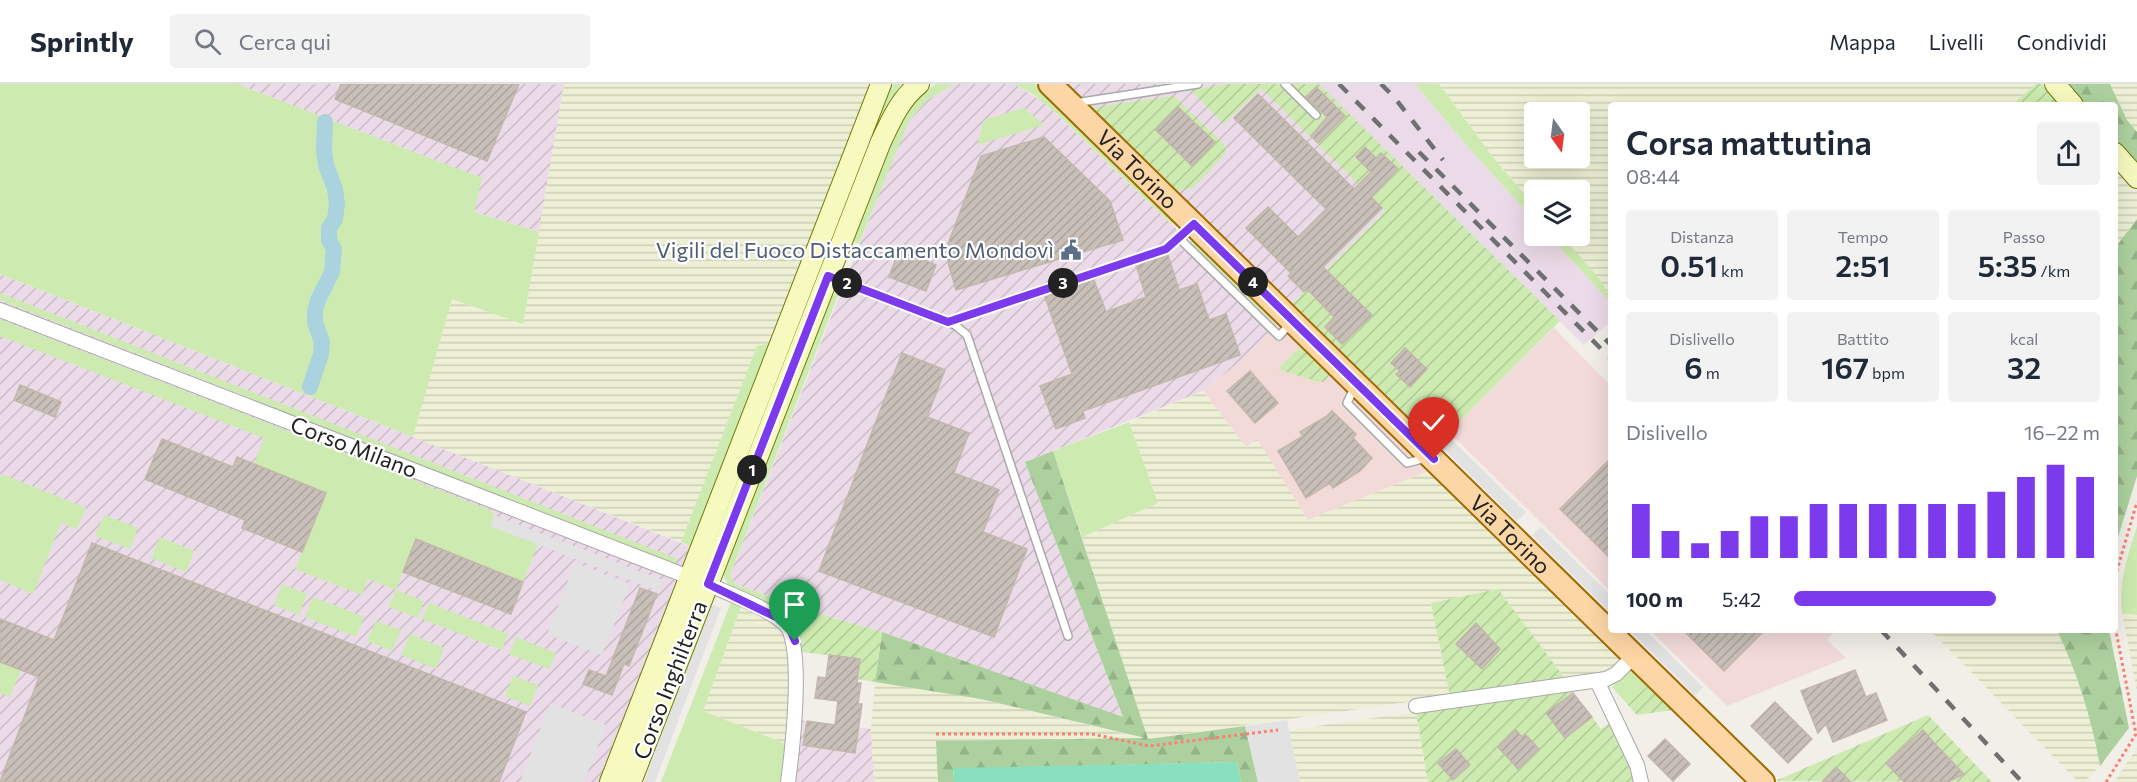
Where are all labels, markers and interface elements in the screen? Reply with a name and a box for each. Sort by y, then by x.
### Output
search box [170,14,590,68]
text: Sprintly [30,24,134,58]
icon: search [191,25,224,58]
text: Cerca qui [239,28,331,55]
text: Mappa [1829,29,1896,54]
text: Livelli [1929,29,1984,54]
text: Condividi [2017,29,2107,54]
north arrow [1524,102,1590,168]
map controls [1524,102,1590,246]
text: Corsa mattutina [1626,121,1872,162]
button: share [2037,122,2100,185]
street label: Via Torino [1092,124,1184,214]
text: 08:44 [1626,164,1680,188]
button: layers [1524,180,1590,246]
text: Distanza [1670,227,1734,246]
text: Tempo [1838,227,1888,246]
text: Passo [2003,227,2045,246]
place label: Vigili del Fuoco Distaccamento Mondovì [656,236,1054,263]
public building icon: Vigili del Fuoco Distaccamento Mondovì [1059,238,1083,262]
text: 0.51 [1660,246,1718,283]
text: 2:51 [1835,246,1891,283]
text: 5:35 [1978,246,2037,283]
text: km [1718,261,1744,280]
text: /km [2037,261,2070,280]
pin: 4 [1238,267,1268,297]
pin: 2 [832,268,862,298]
pin: 3 [1048,268,1078,298]
text: 4 [1248,272,1258,291]
text: 2 [842,273,852,292]
text: 3 [1058,273,1068,292]
text: Dislivello [1669,329,1735,348]
text: Battito [1837,329,1889,348]
text: kcal [2010,329,2038,348]
text: 6 [1684,348,1703,385]
text: 167 [1821,348,1869,385]
text: 32 [2007,348,2041,385]
text: m [1703,363,1720,382]
text: bpm [1869,363,1905,382]
pin [1408,397,1459,459]
icon: check [1417,406,1450,439]
street label: Corso Milano [287,410,421,483]
text: Dislivello [1626,420,1708,444]
text: 16–22 m [2024,420,2100,444]
pin: 1 [737,455,767,485]
text: 1 [748,460,756,479]
street label: Via Torino [1465,489,1557,580]
pin [769,579,820,641]
text: 100 m [1626,587,1683,611]
text: 5:42 [1722,587,1761,611]
icon: arrive [778,588,811,621]
street label: Corso Inghilterra [627,597,712,763]

